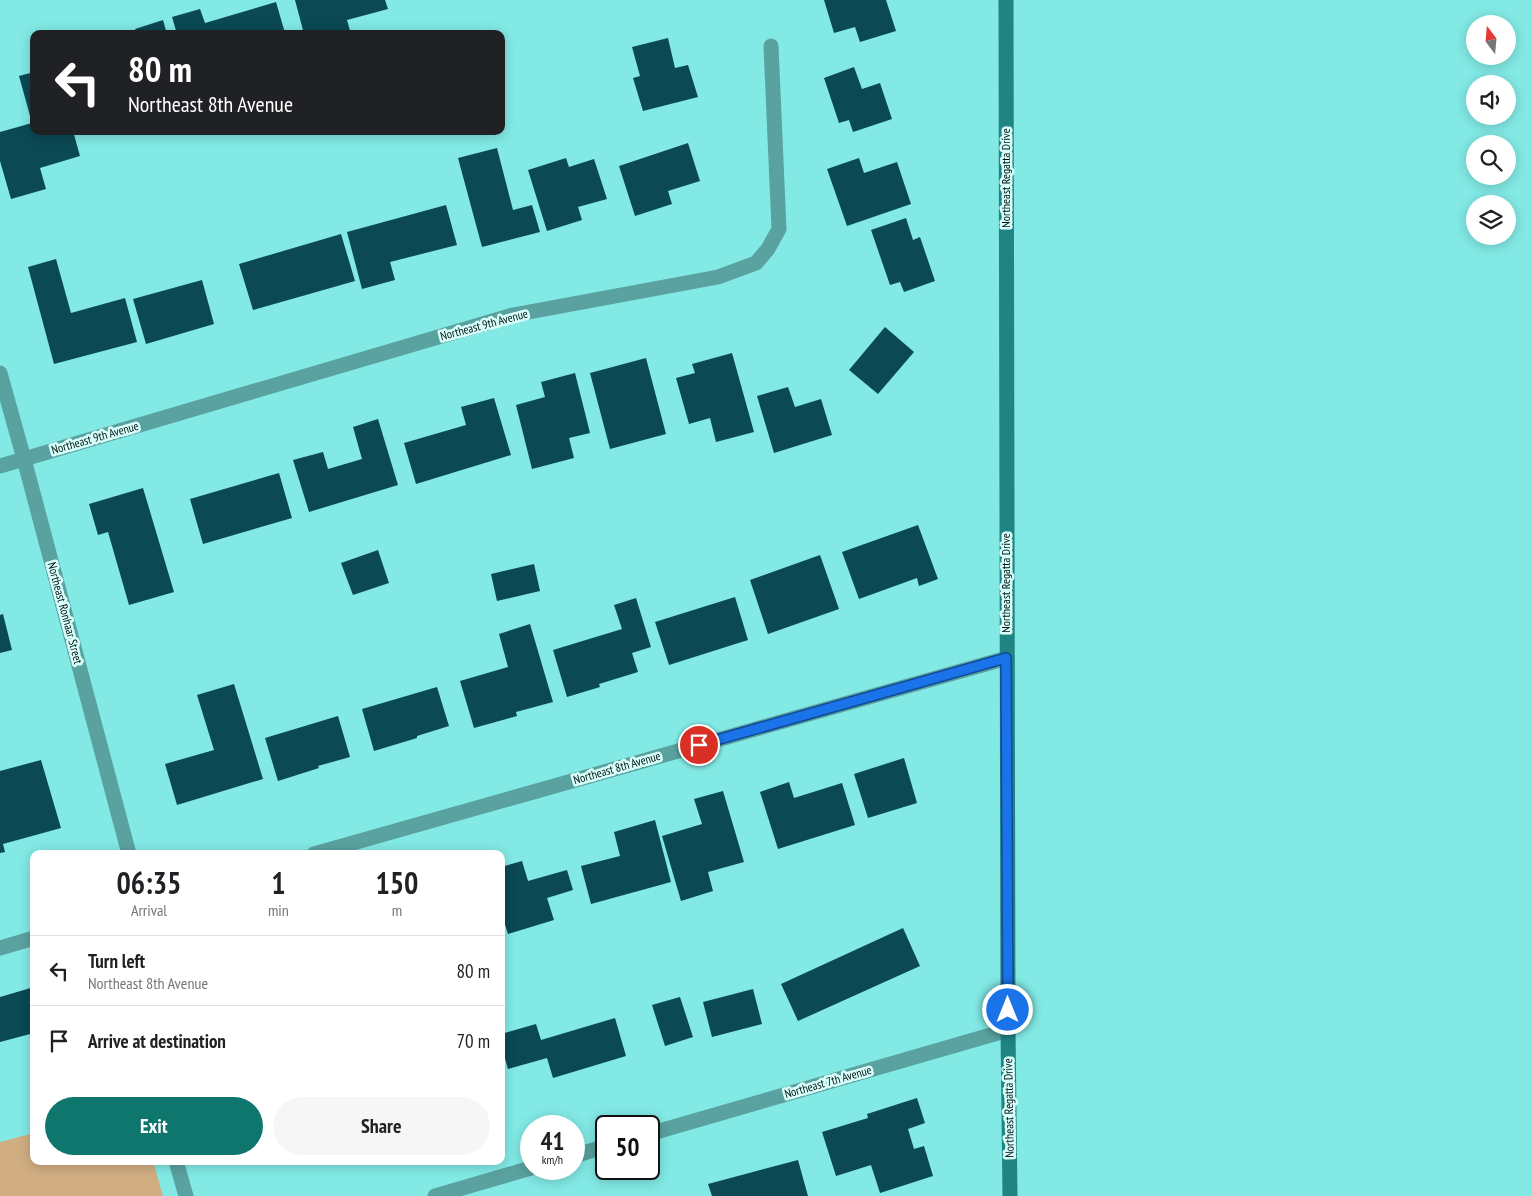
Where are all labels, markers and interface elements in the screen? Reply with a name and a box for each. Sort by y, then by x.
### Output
north arrow [1466,15,1516,65]
map controls [1466,15,1516,245]
text: 80 m [128,46,192,92]
icon: left [45,50,110,115]
button: sound [1466,75,1516,125]
text: Northeast 8th Avenue [128,90,293,118]
street label: Northeast Regatta Drive [998,128,1013,228]
button: search [1466,135,1516,185]
button: layers [1466,195,1516,245]
street label: Northeast 9th Avenue [438,306,529,343]
street label: Northeast 9th Avenue [50,418,140,457]
street label: Northeast Regatta Drive [998,533,1013,633]
street label: Northeast Ronhaar Street [45,560,86,666]
pin [678,724,720,766]
icon: arrive [685,731,713,759]
street label: Northeast 8th Avenue [572,748,662,787]
text: 06:35 [117,863,181,902]
text: 1 [271,863,286,902]
text: 150 [375,863,418,902]
text: Arrival [131,900,167,920]
text: min [268,900,289,920]
text: m [392,900,402,920]
text: Turn left [88,949,145,973]
icon: left [45,957,73,985]
text: 80 m [457,959,490,983]
text: Northeast 8th Avenue [88,973,208,993]
position arrow [981,983,1033,1035]
icon: arrive [45,1027,73,1055]
text: Arrive at destination [88,1029,226,1053]
text: 70 m [457,1029,490,1053]
street label: Northeast Regatta Drive [1000,1058,1017,1158]
street label: Northeast 7th Avenue [783,1062,873,1101]
button: Exit [45,1097,263,1155]
button: Share [273,1097,490,1155]
speed limit sign: 50 [595,1115,660,1180]
text: 41 [541,1125,564,1157]
text: km/h [542,1152,563,1167]

